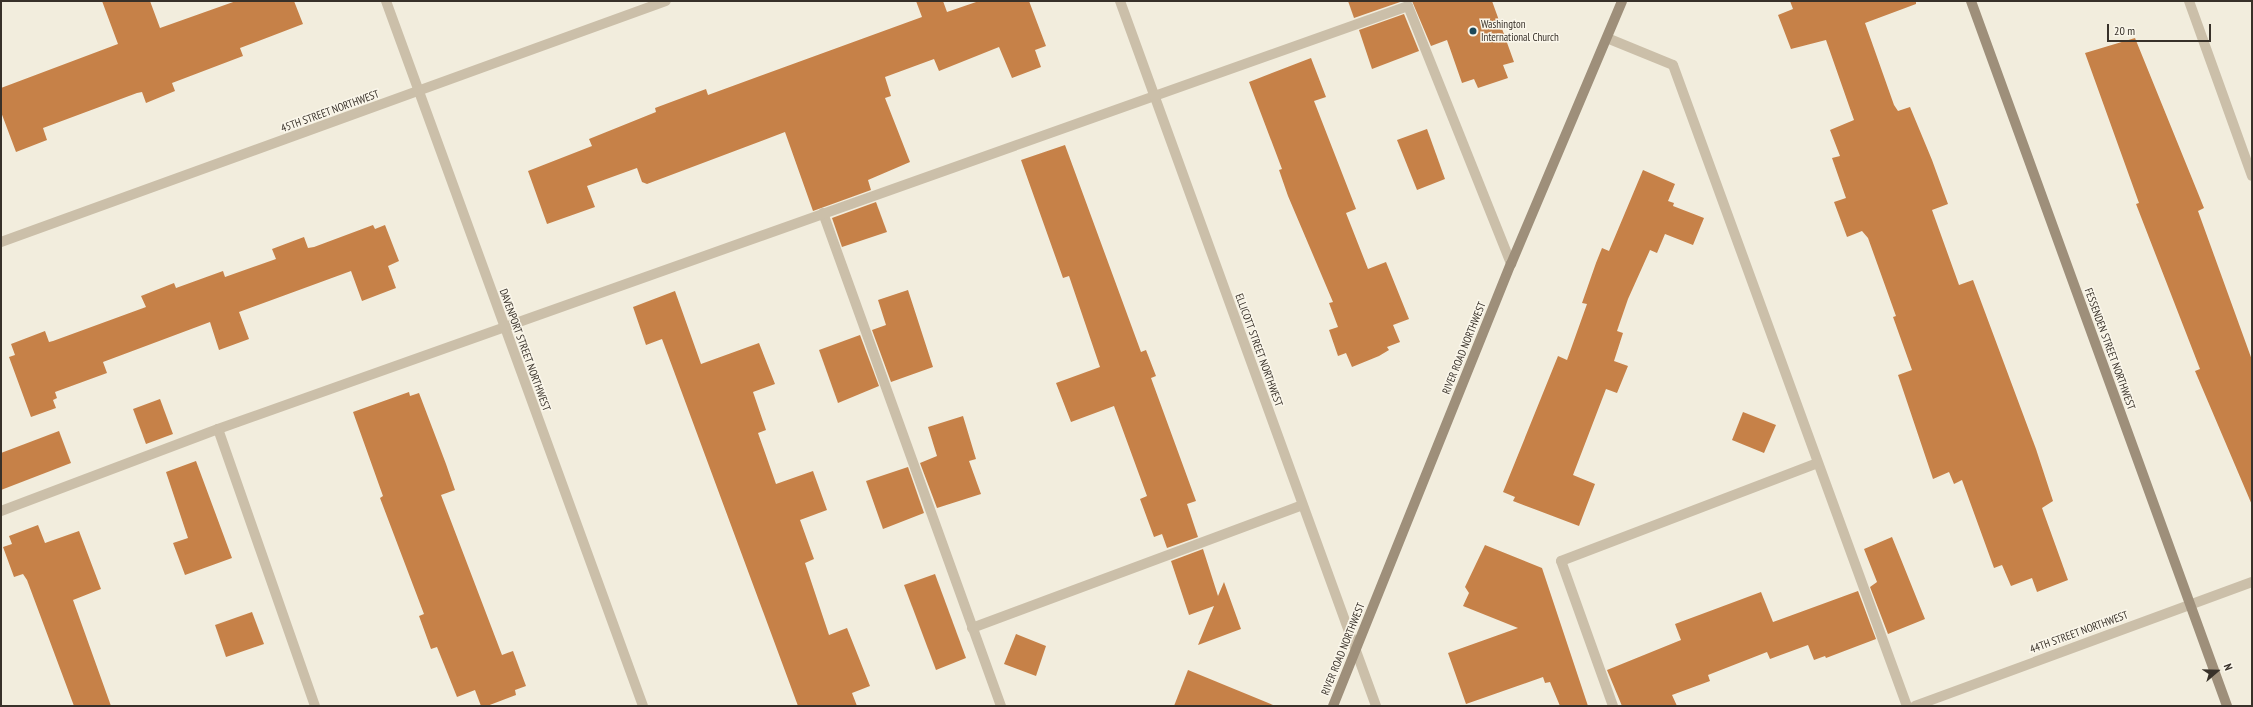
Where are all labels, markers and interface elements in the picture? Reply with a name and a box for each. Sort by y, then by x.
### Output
scale bar [2109,16,2213,42]
place label: Washington International Church [1481,18,1559,44]
text: 20 m [2114,23,2135,38]
marker: Washington International Church [1468,26,1478,36]
street label: 45TH STREET NORTHWEST [279,87,381,135]
street label: FESSENDEN STREET NORTHWEST [2082,286,2138,412]
street label: DAVENPORT STREET NORTHWEST [497,287,553,413]
street label: ELLICOTT STREET NORTHWEST [1232,291,1286,409]
street label: RIVER ROAD NORTHWEST [1439,300,1489,396]
street label: RIVER ROAD NORTHWEST [1318,601,1368,697]
street label: 44TH STREET NORTHWEST [2028,608,2130,656]
north arrow [2197,651,2237,691]
text: N [2221,662,2236,672]

